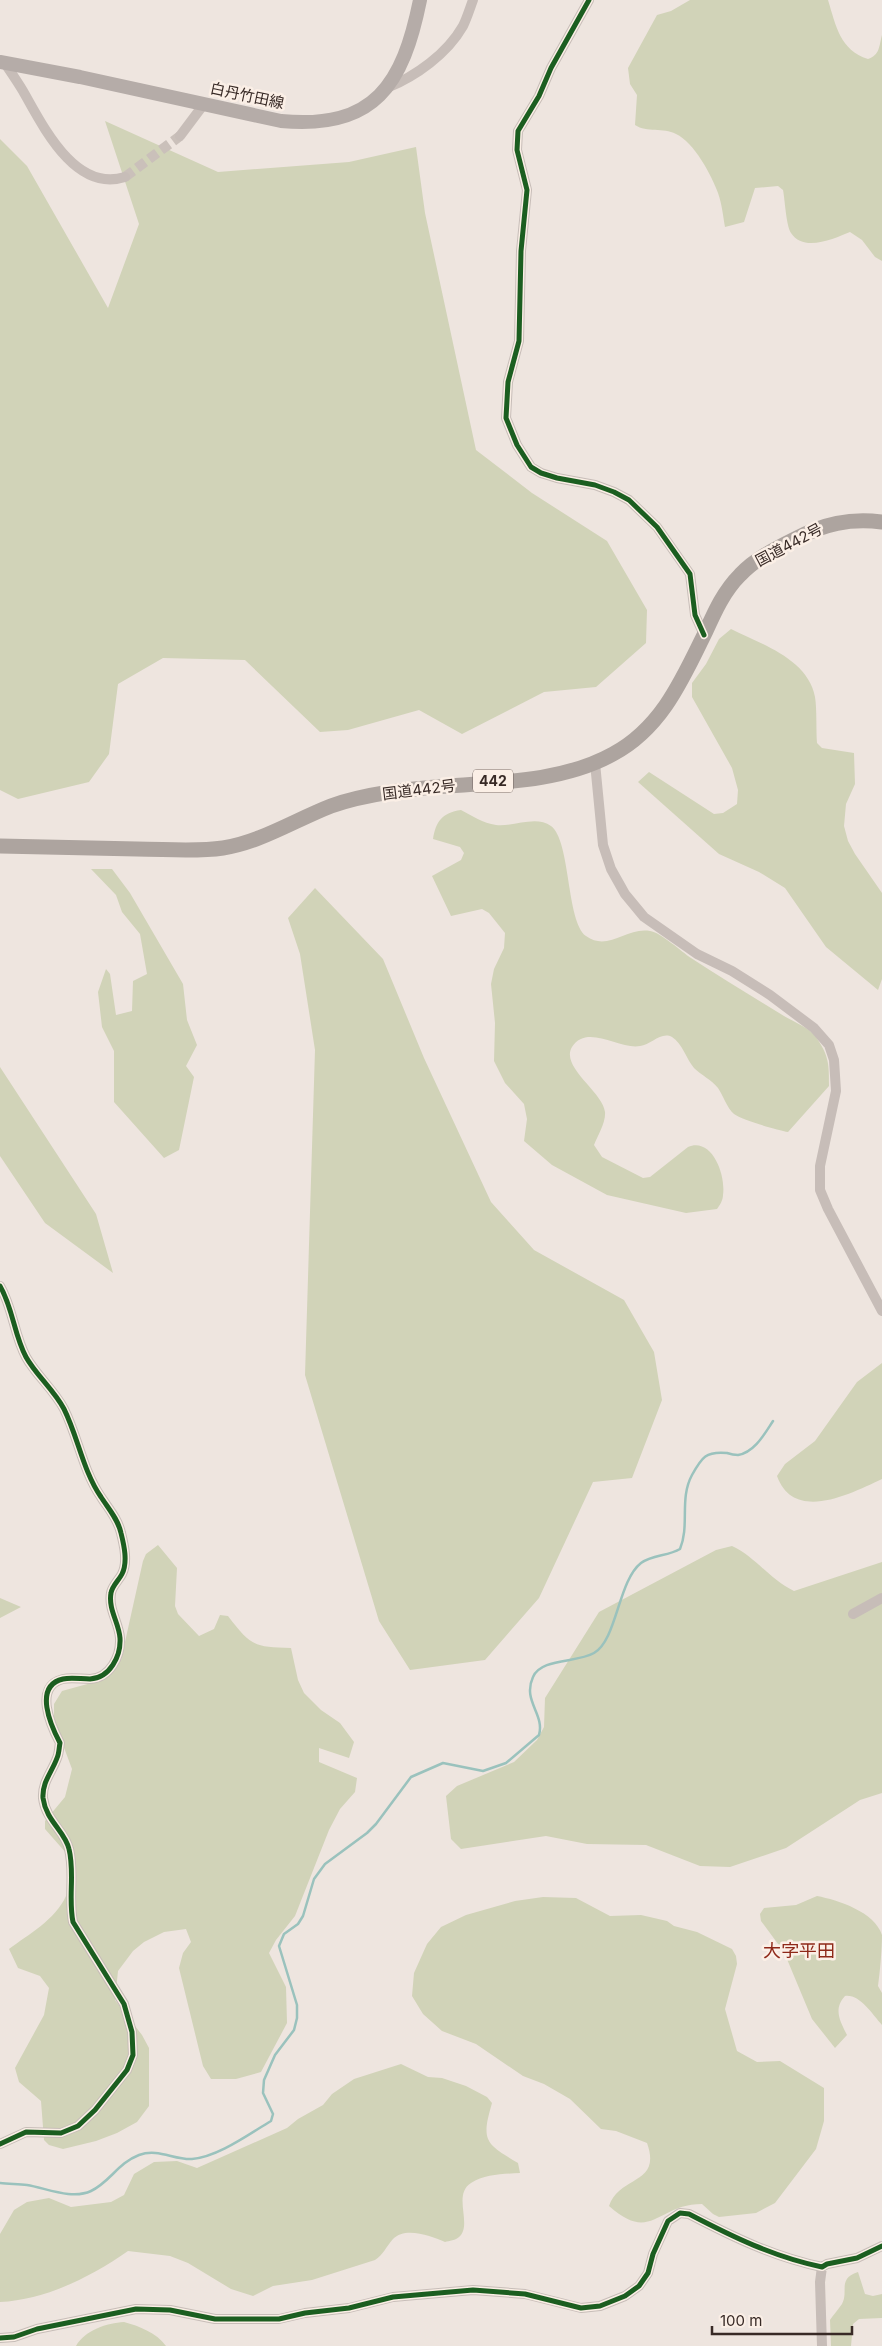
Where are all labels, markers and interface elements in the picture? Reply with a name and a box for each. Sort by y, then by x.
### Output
street label: 白丹竹田線 [208,78,286,113]
street label: 国道442号 [752,519,826,570]
road number: 442 [473,769,513,792]
street label: 国道442号 [381,776,457,803]
district label: 大字平田 [763,1940,835,1961]
scale bar [712,2304,852,2336]
text: 100 m [720,2311,762,2330]

